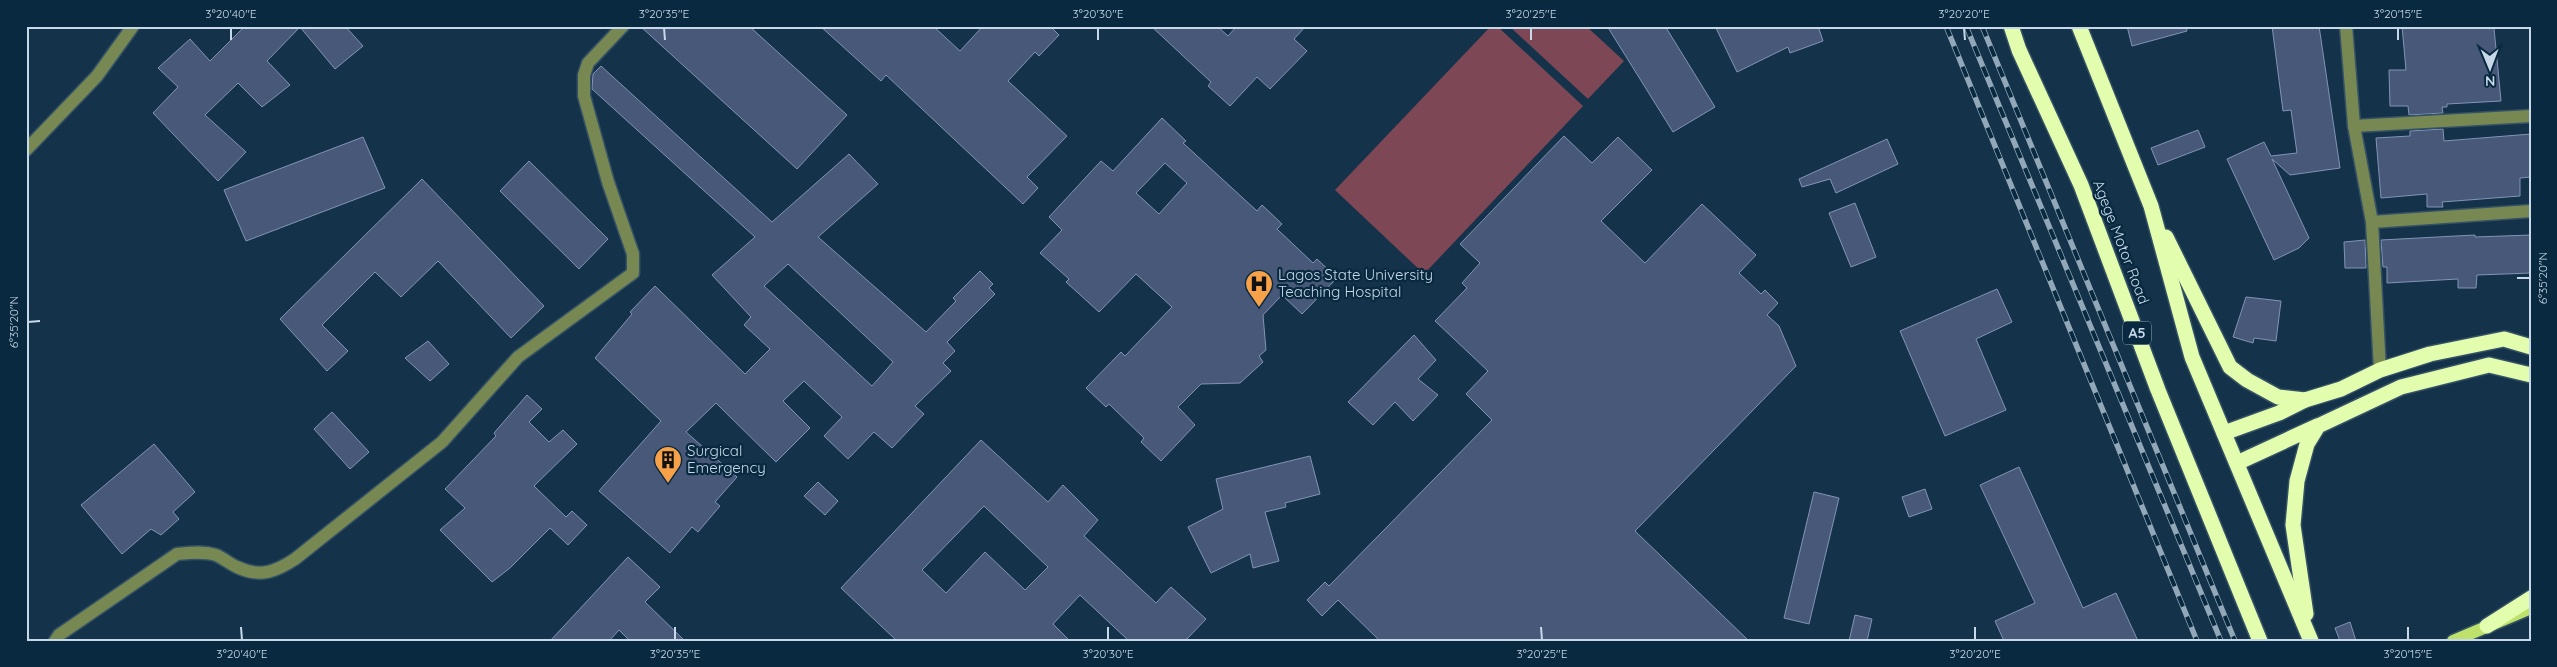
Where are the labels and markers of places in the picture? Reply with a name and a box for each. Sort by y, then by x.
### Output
place label: Lagos State University Teaching Hospital [1278,265,1433,301]
hospital icon: Lagos State University Teaching Hospital [1244,269,1274,308]
place label: Surgical Emergency [687,441,766,477]
building icon: Surgical Emergency [653,445,683,484]

